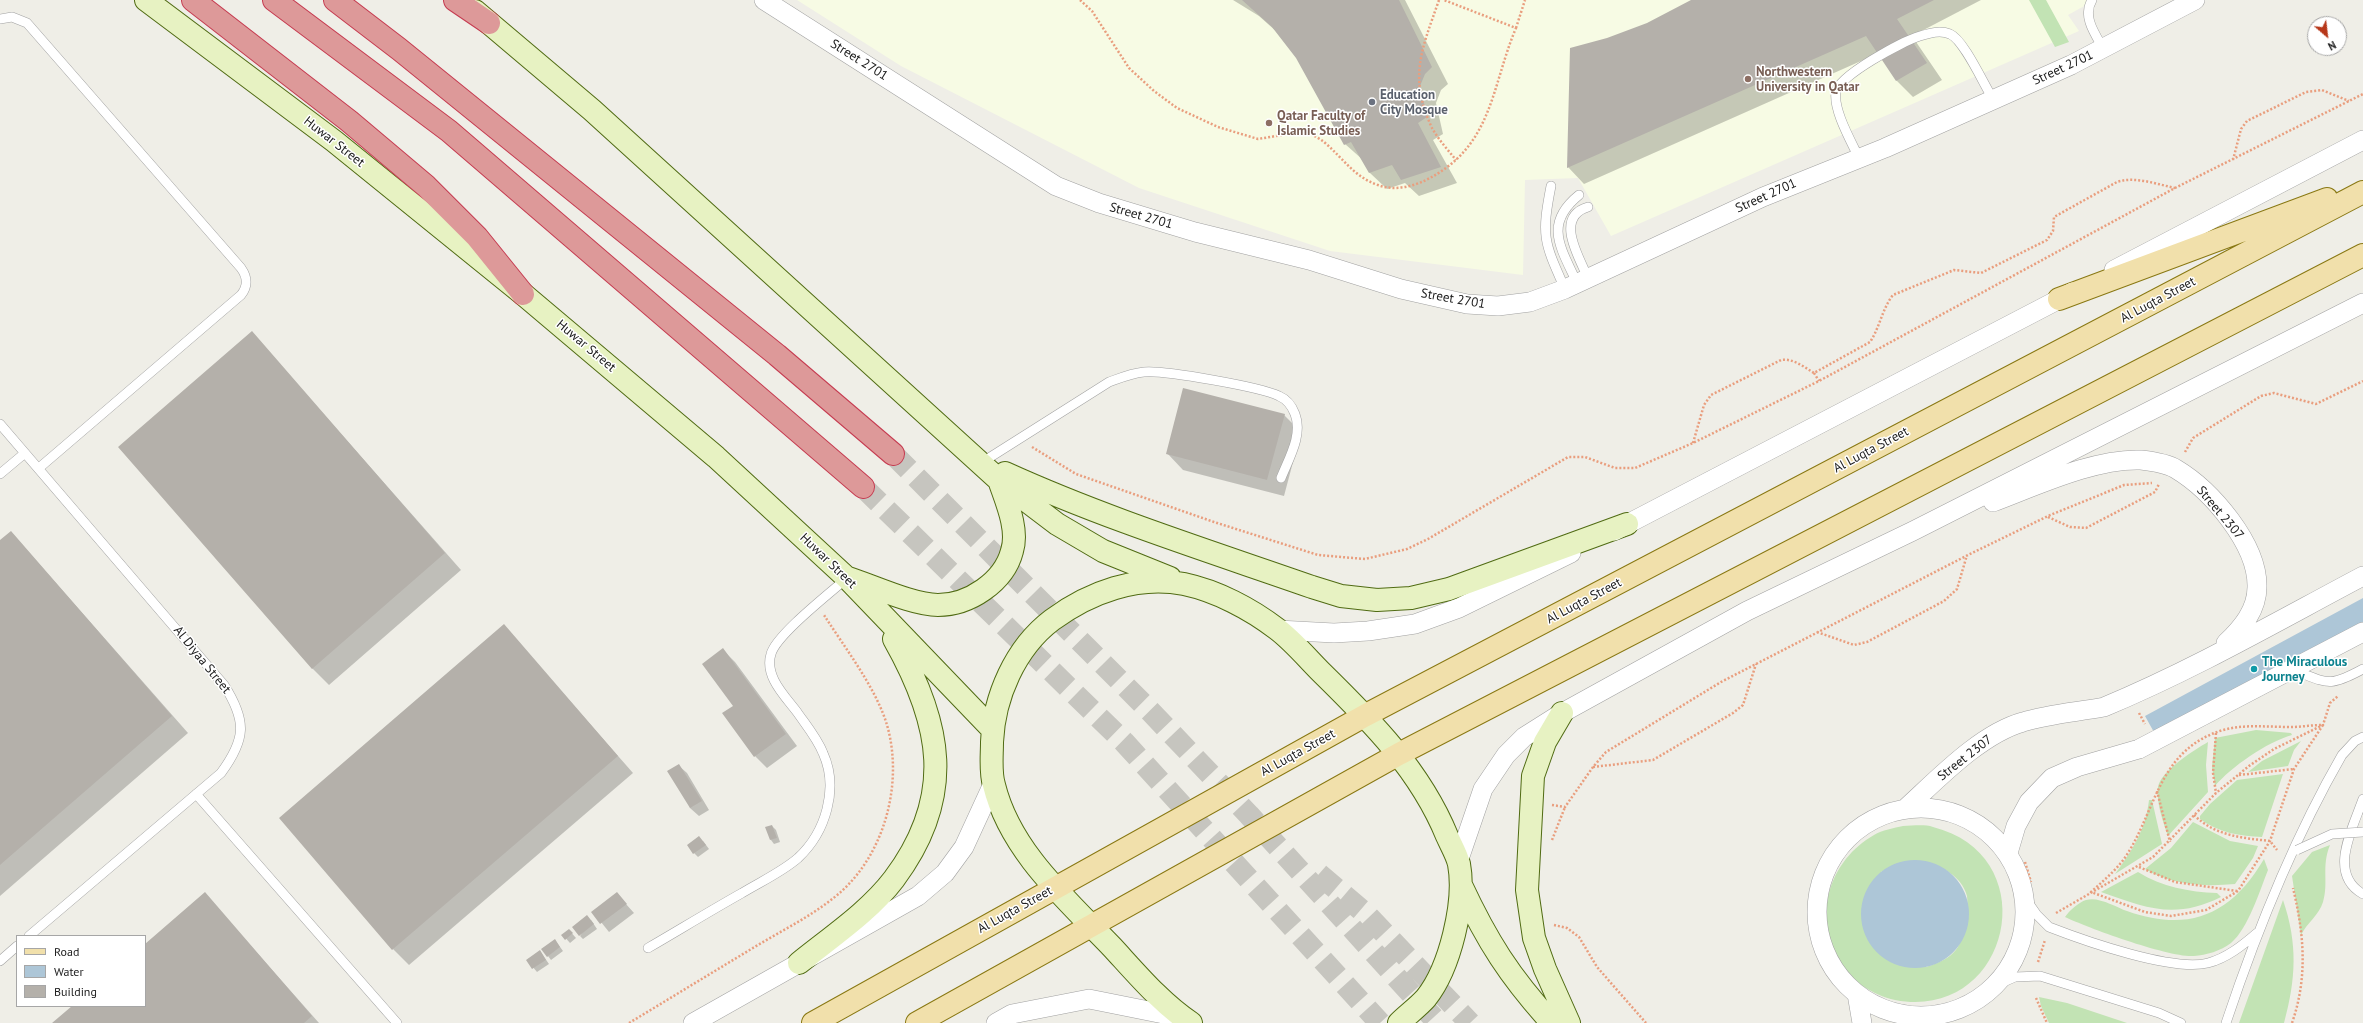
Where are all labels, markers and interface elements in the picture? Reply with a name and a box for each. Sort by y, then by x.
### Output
north arrow [2307,16,2347,56]
street label: Street 2701 [827,36,891,84]
text: N [2326,38,2339,54]
street label: Street 2701 [2030,47,2096,89]
place label: Northwestern University in Qatar [1756,64,1859,95]
marker: Northwestern University in Qatar [1743,74,1753,84]
place label: Education City Mosque [1380,87,1448,118]
marker: Education City Mosque [1367,97,1377,107]
place label: Qatar Faculty of Islamic Studies [1277,108,1365,139]
street label: Huwar Street [300,113,368,171]
marker: Qatar Faculty of Islamic Studies [1264,118,1274,128]
street label: Street 2701 [1733,176,1799,216]
street label: Street 2701 [1108,200,1174,232]
street label: Al Luqta Street [2118,274,2198,326]
street label: Street 2701 [1420,286,1486,312]
street label: Huwar Street [553,317,619,375]
street label: Al Luqta Street [1831,424,1911,476]
street label: Street 2307 [2193,483,2247,543]
street label: Huwar Street [796,530,860,592]
street label: Al Luqta Street [1544,575,1624,627]
street label: Al Diyaa Street [170,623,234,697]
place label: The Miraculous Journey [2262,654,2347,685]
marker: The Miraculous Journey [2249,664,2259,674]
street label: Al Luqta Street [1258,726,1338,780]
street label: Street 2307 [1935,732,1995,784]
street label: Al Luqta Street [975,883,1055,937]
legend [16,935,146,1007]
text: Road [54,944,79,959]
text: Water [54,964,84,979]
text: Building [54,984,97,999]

